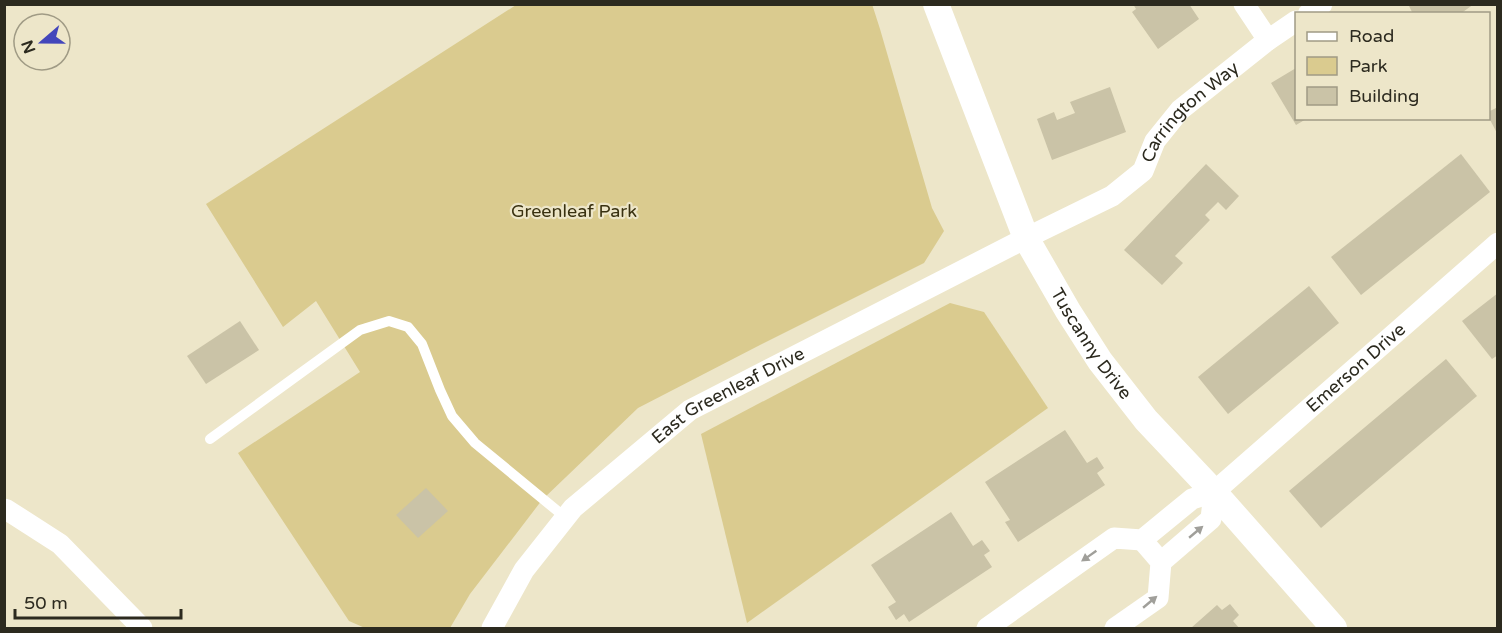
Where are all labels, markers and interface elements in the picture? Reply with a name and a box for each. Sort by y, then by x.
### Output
north arrow [12,12,72,72]
legend [1295,12,1490,120]
text: Road [1349,25,1394,47]
text: N [17,37,40,56]
text: Park [1349,55,1388,77]
street label: Carrington Way [1137,56,1243,166]
text: Building [1349,85,1419,107]
park label: Greenleaf Park [511,200,637,222]
street label: Tuscanny Drive [1046,284,1137,404]
street label: Emerson Drive [1302,318,1410,417]
street label: East Greenleaf Drive [647,342,808,448]
one-way arrow [1188,526,1203,539]
one-way arrow [1082,550,1098,562]
scale bar [15,582,182,620]
text: 50 m [24,592,68,614]
one-way arrow [1142,596,1158,609]

